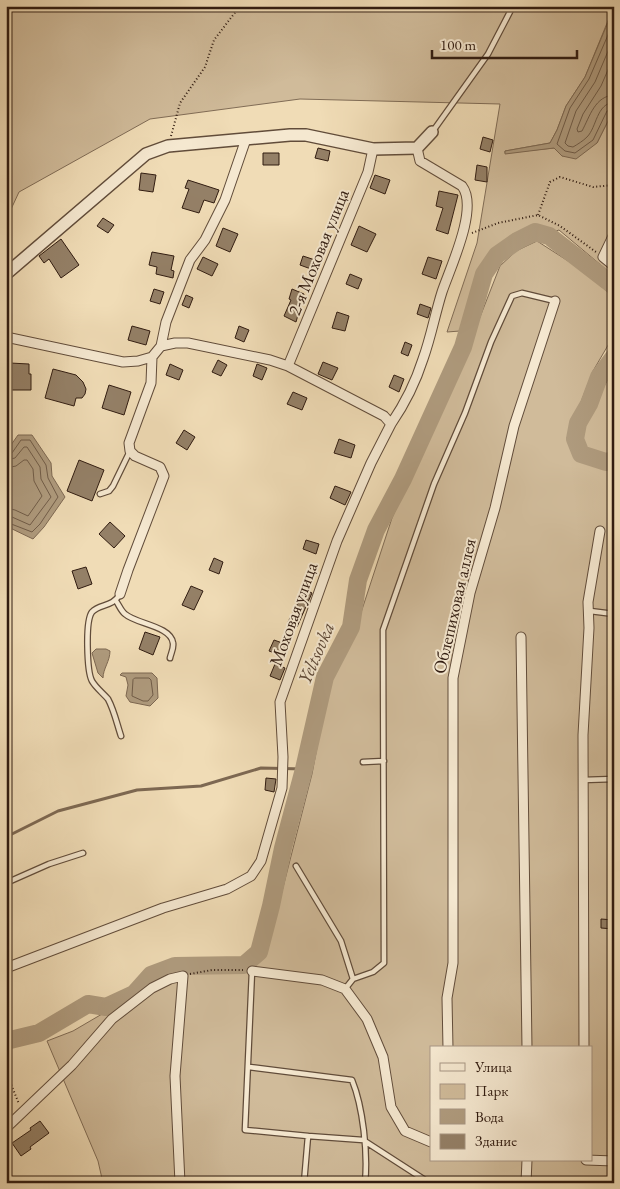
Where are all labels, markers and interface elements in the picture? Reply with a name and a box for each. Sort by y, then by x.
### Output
scale bar [432,28,578,60]
text: 100 m [440,35,477,54]
street label: 2-я Моховая улица [282,185,354,318]
street label: Облепиховая аллея [427,536,481,676]
street label: Моховая улица [264,558,323,669]
water label: Yeltsovka [292,618,340,688]
legend [430,1046,592,1162]
text: Улица [474,1057,512,1076]
text: Парк [475,1081,508,1100]
text: Вода [475,1107,504,1126]
text: Здание [475,1131,517,1150]

